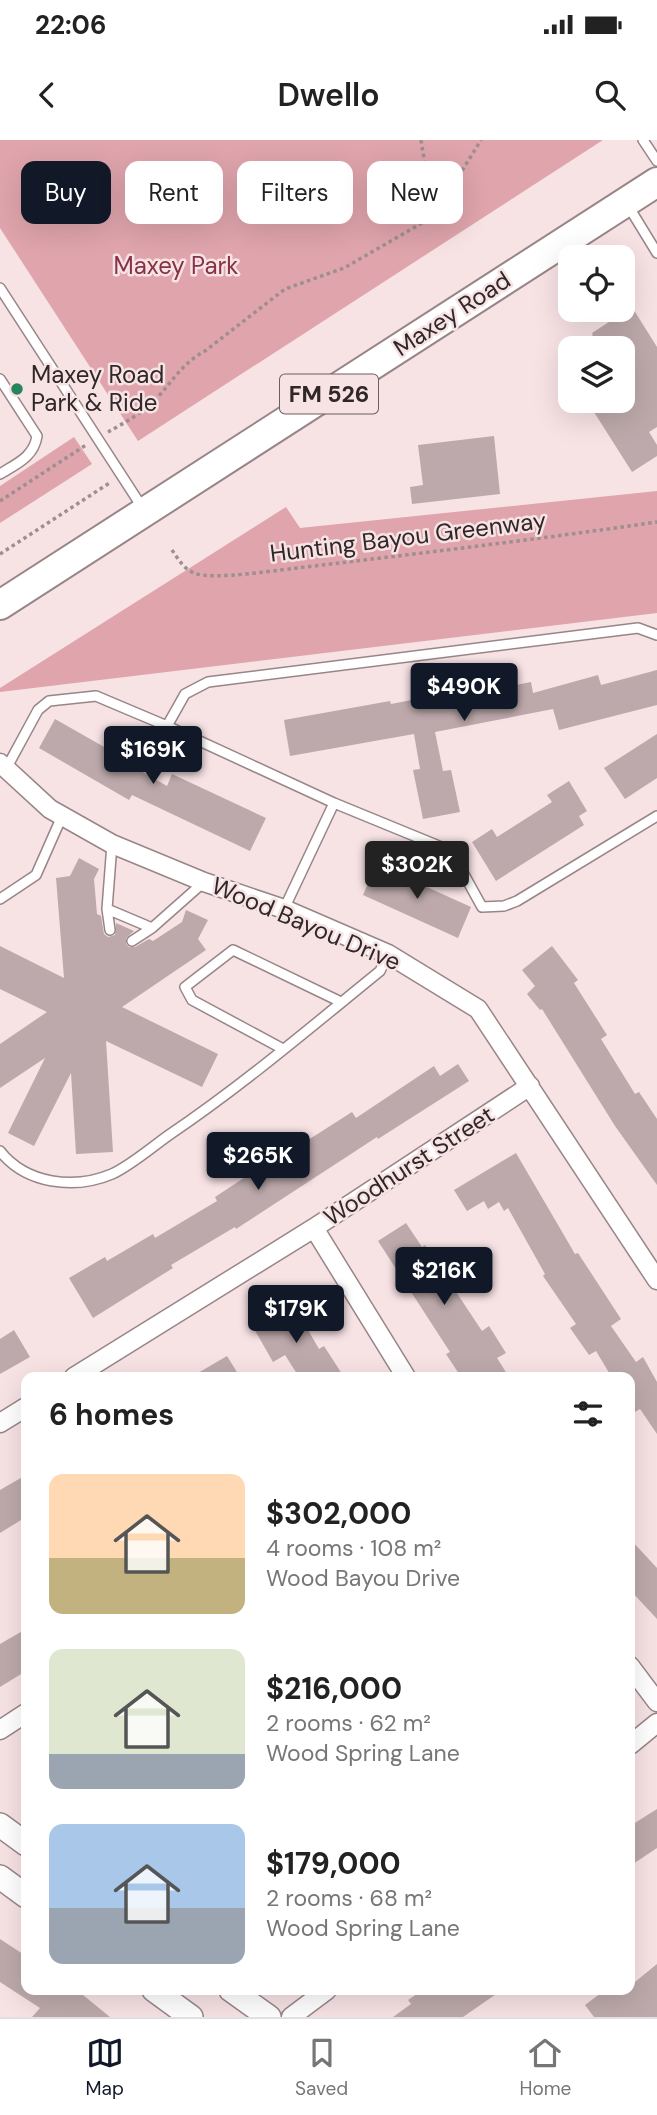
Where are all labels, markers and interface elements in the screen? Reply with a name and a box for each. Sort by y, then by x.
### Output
text: 22:06 [35,8,106,42]
text: Dwello [277,74,380,116]
icon: back [28,76,66,114]
icon: search [591,76,629,114]
chip: Buy [21,161,111,224]
chip: Rent [125,161,223,224]
chip: Filters [237,161,353,224]
chip: New [367,161,463,224]
map controls [558,245,635,413]
button: locate [558,245,635,322]
park label: Maxey Park [114,250,238,281]
street label: Maxey Road [387,264,516,363]
button: layers [558,336,635,413]
place label: Maxey Road Park & Ride [31,359,164,418]
road number: FM 526 [280,374,378,414]
marker: Maxey Road Park & Ride [9,381,25,397]
street label: Hunting Bayou Greenway [268,504,548,569]
pin: $490K [415,664,513,723]
text: $490K [427,671,501,701]
pin: $169K [104,726,202,786]
text: $169K [120,734,186,764]
pin: $302K [368,842,466,901]
text: $302K [381,849,453,879]
street label: Wood Bayou Drive [207,870,405,977]
street label: Woodhurst Street [318,1099,500,1232]
pin: $265K [209,1132,307,1192]
text: $265K [223,1140,293,1170]
pin: $216K [395,1248,493,1307]
text: $216K [411,1255,477,1285]
pin: $179K [247,1286,345,1345]
text: $179K [264,1293,328,1323]
text: 6 homes [49,1395,174,1434]
icon: filters [569,1395,607,1433]
text: $302,000 [266,1494,411,1533]
icon: home [105,1502,189,1586]
text: 4 rooms · 108 m² [266,1533,441,1563]
text: Wood Bayou Drive [266,1563,460,1593]
text: $216,000 [266,1669,402,1708]
icon: home [105,1677,189,1761]
text: 2 rooms · 62 m² [266,1708,431,1738]
text: Wood Spring Lane [266,1738,460,1768]
text: $179,000 [266,1844,401,1883]
icon: home [105,1852,189,1936]
text: 2 rooms · 68 m² [266,1883,432,1913]
text: Wood Spring Lane [266,1913,460,1943]
tab: Map [86,2034,124,2101]
tab: Saved [295,2034,348,2101]
tab: Home [519,2034,571,2101]

